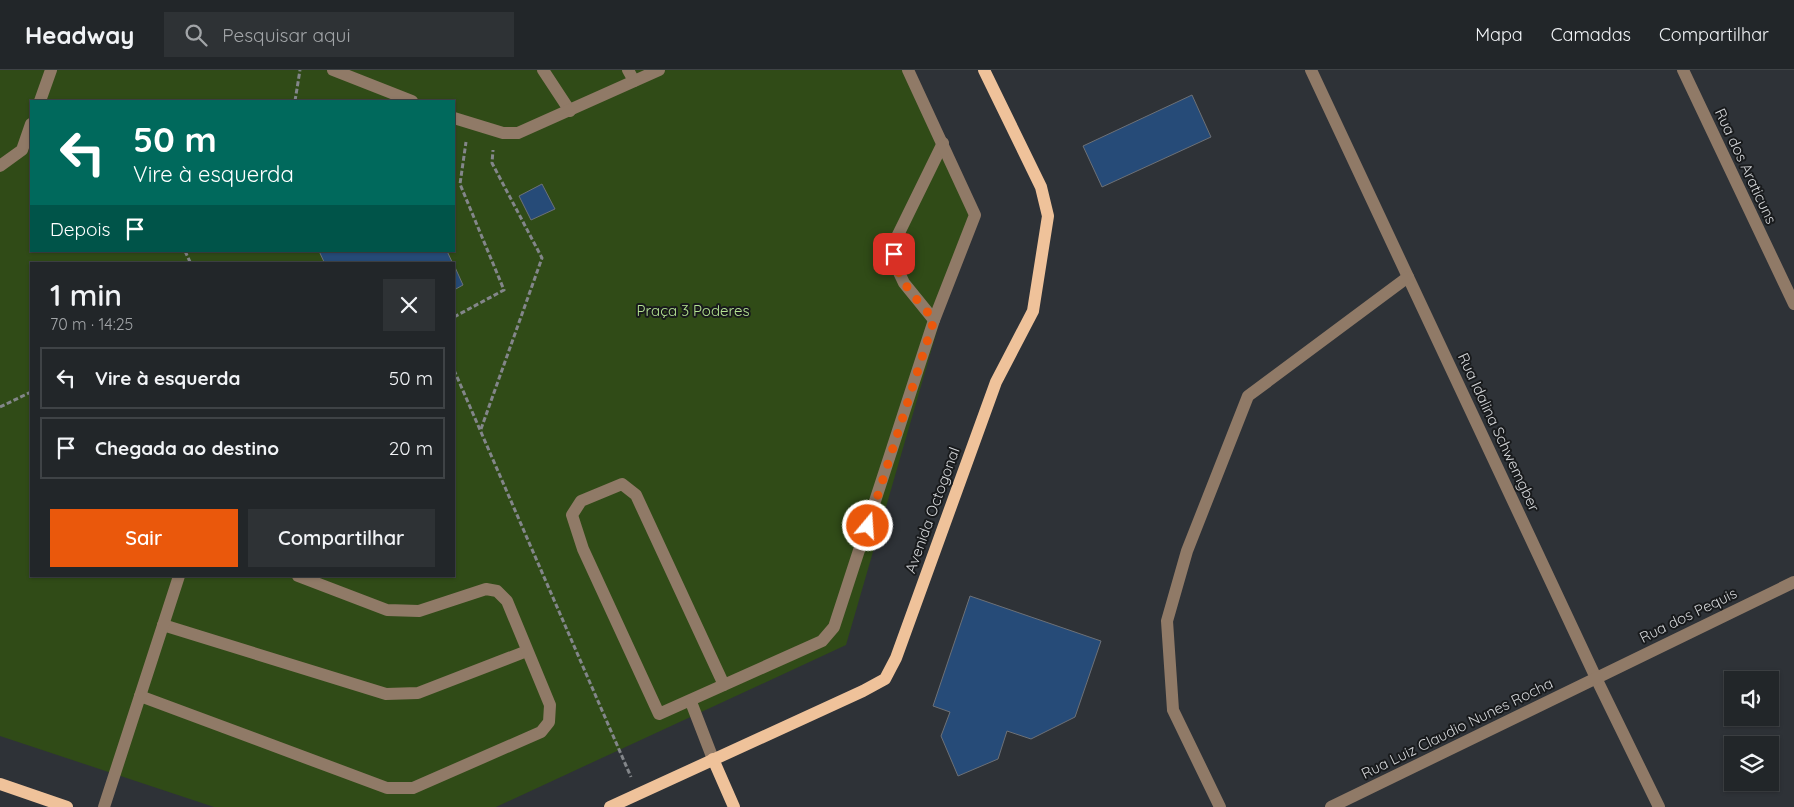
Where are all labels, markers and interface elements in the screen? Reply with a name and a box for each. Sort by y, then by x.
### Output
search box [164,12,514,57]
text: Headway [25,20,134,50]
icon: search [182,21,210,49]
text: Pesquisar aqui [222,23,351,47]
text: Mapa [1475,23,1523,46]
text: Camadas [1551,23,1631,46]
text: Compartilhar [1659,23,1769,46]
street label: Rua dos Araticuns [1711,105,1781,227]
text: 50 m [133,117,217,161]
icon: left [50,120,115,185]
text: Vire à esquerda [133,160,294,188]
icon: arrive [121,215,149,243]
text: Depois [50,217,111,241]
pin [873,233,915,275]
icon: arrive [880,240,908,268]
text: 1 min [50,276,122,314]
button: close [383,279,435,331]
park label: Praça 3 Poderes [637,301,749,320]
text: 70 m · 14:25 [50,314,133,334]
street label: Rua Idalina Schwemgber [1454,350,1544,515]
icon: left [52,364,80,392]
text: Vire à esquerda [95,366,240,390]
text: 50 m [389,366,433,390]
icon: arrive [52,434,80,462]
text: Chegada ao destino [95,436,279,460]
text: 20 m [389,436,433,460]
street label: Avenida Octogonal [900,444,964,576]
position arrow [841,499,893,551]
button: Sair [50,509,238,567]
button: Compartilhar [248,509,435,567]
street label: Rua dos Pequis [1636,583,1740,647]
map controls [1724,671,1779,791]
button: sound [1724,671,1779,726]
street label: Rua Luiz Claudio Nunes Rocha [1358,673,1556,783]
button: layers [1724,736,1779,791]

